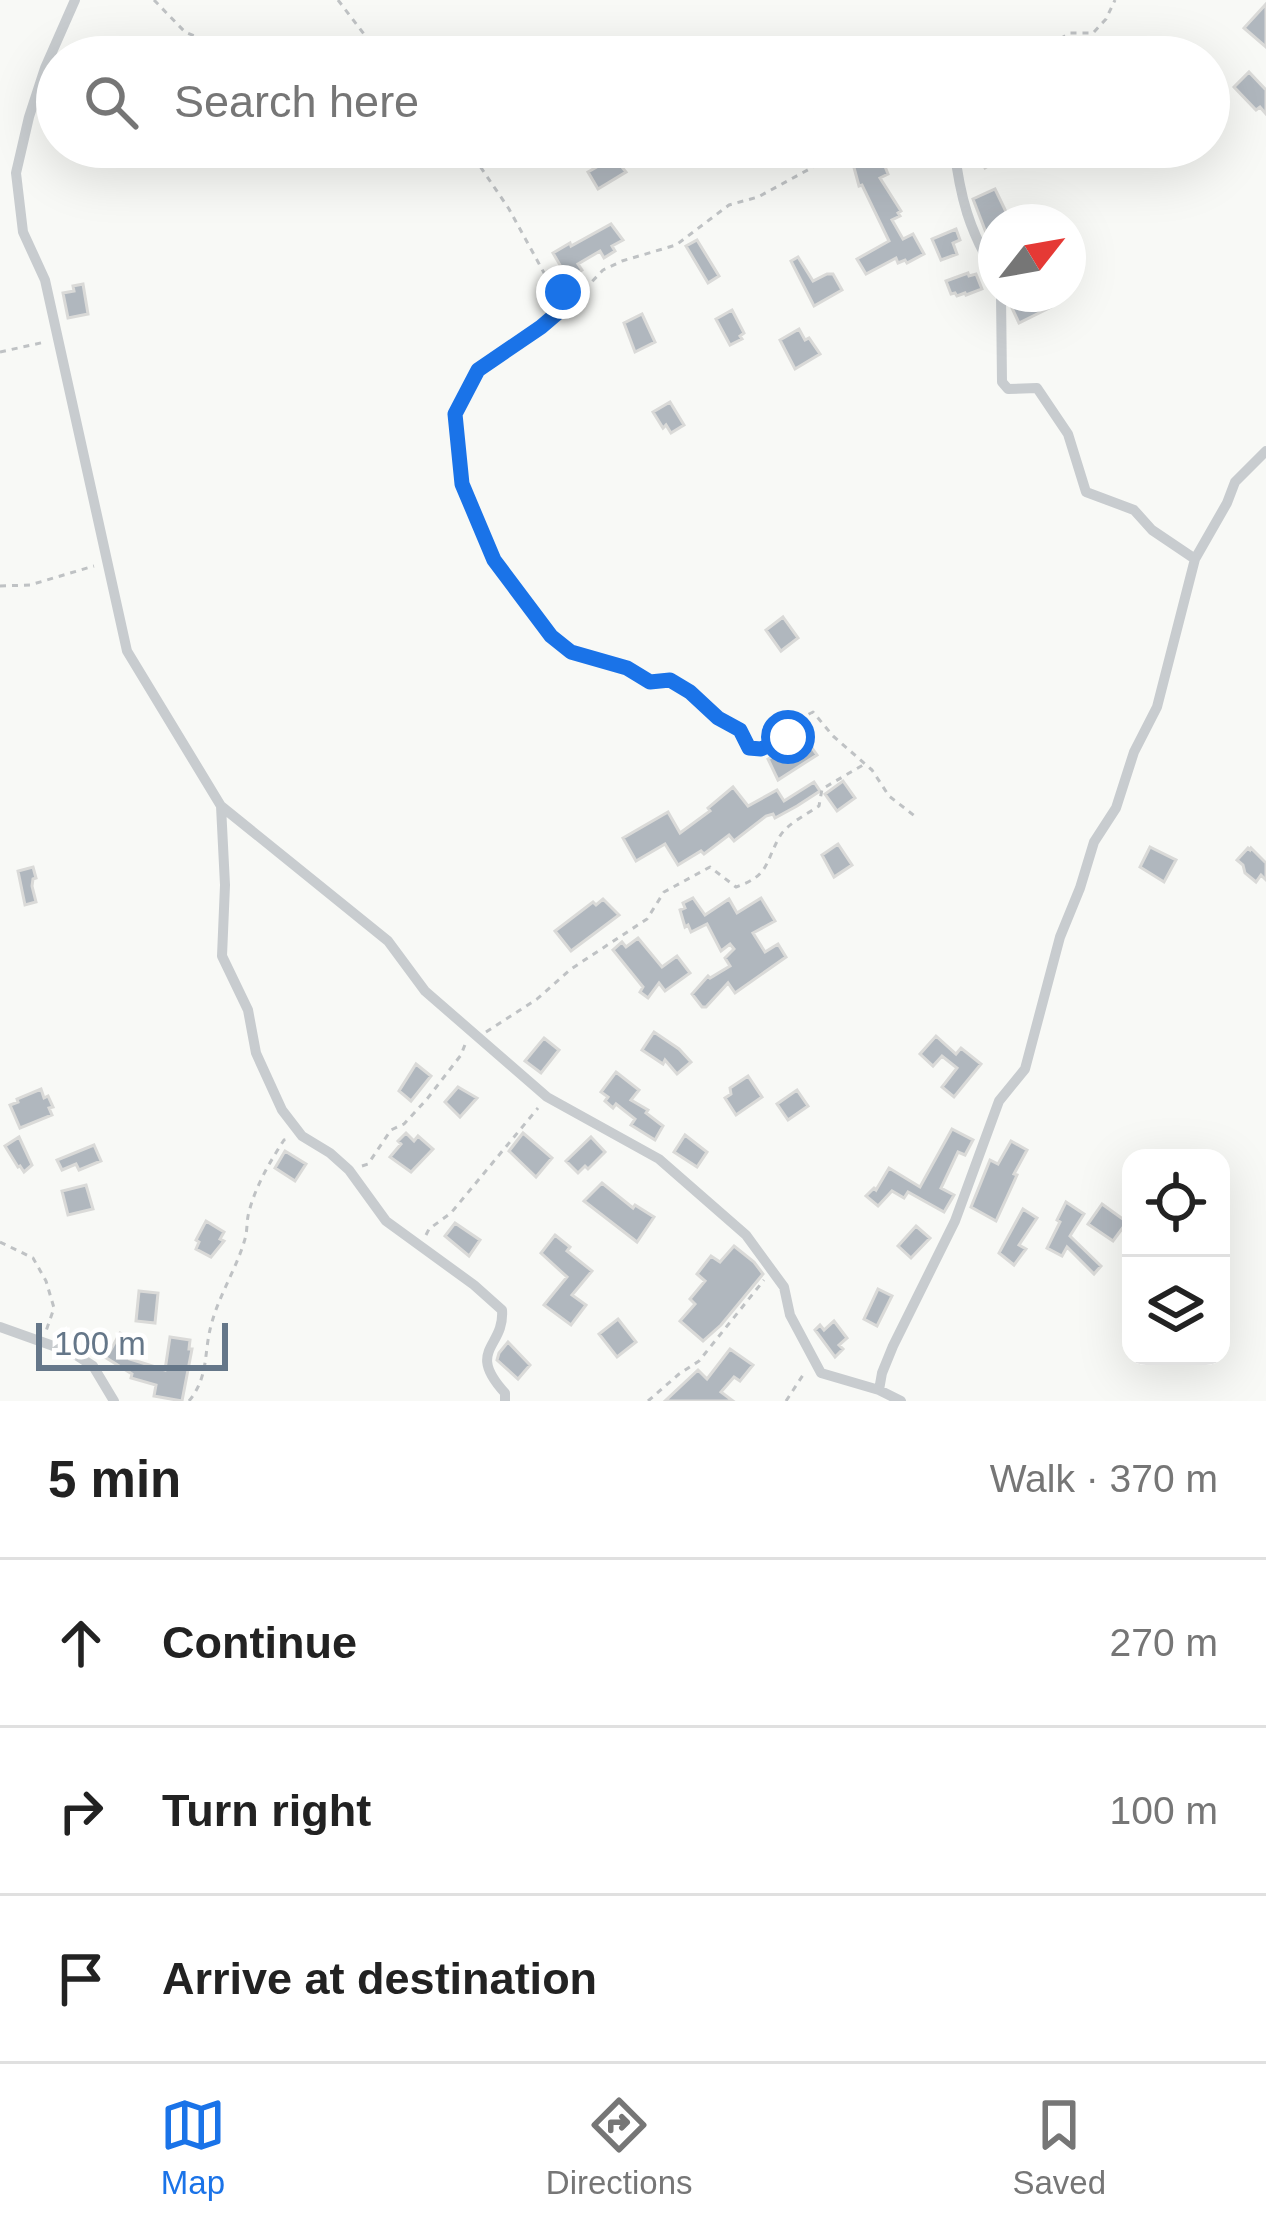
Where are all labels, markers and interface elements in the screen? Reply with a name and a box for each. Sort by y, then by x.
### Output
search box [36,36,1230,168]
icon: search [78,69,144,135]
text: Search here [174,76,419,127]
north arrow [978,204,1086,312]
route end [536,265,590,319]
route start [761,710,815,764]
map controls [1122,1149,1230,1365]
button: locate [1122,1149,1230,1257]
button: layers [1122,1257,1230,1365]
scale bar [36,1317,228,1370]
text: 100 m [54,1325,146,1362]
text: 5 min [48,1451,181,1508]
text: Walk · 370 m [990,1457,1218,1500]
icon: ahead [48,1610,114,1676]
text: Continue [162,1617,357,1668]
text: 270 m [1110,1621,1218,1664]
icon: right [48,1778,114,1844]
text: Turn right [162,1785,371,1836]
text: 100 m [1110,1789,1218,1832]
icon: arrive [48,1946,114,2012]
text: Arrive at destination [162,1953,597,2004]
tab: Map [160,2092,226,2202]
tab: Directions [546,2092,693,2202]
tab: Saved [1012,2092,1106,2202]

